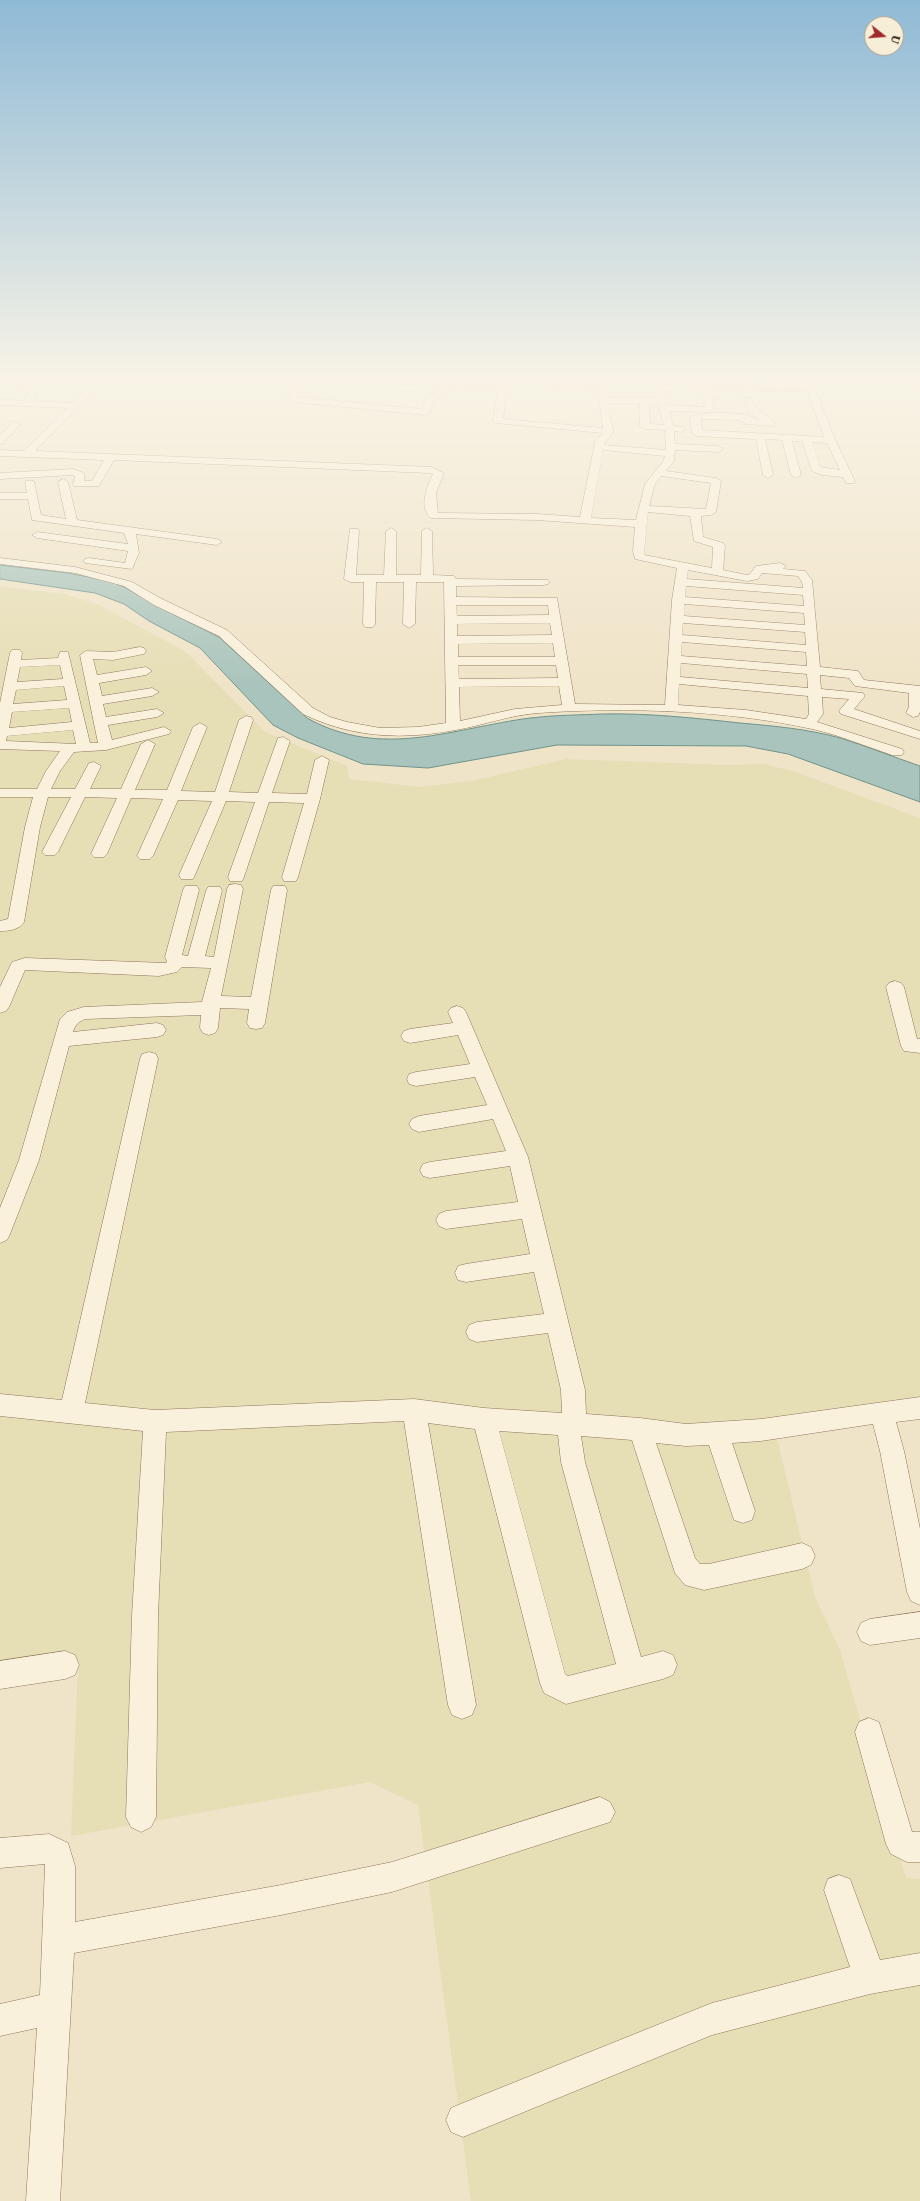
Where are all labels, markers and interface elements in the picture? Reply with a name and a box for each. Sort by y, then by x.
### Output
north arrow [864,16,904,56]
text: U [888,33,902,45]

